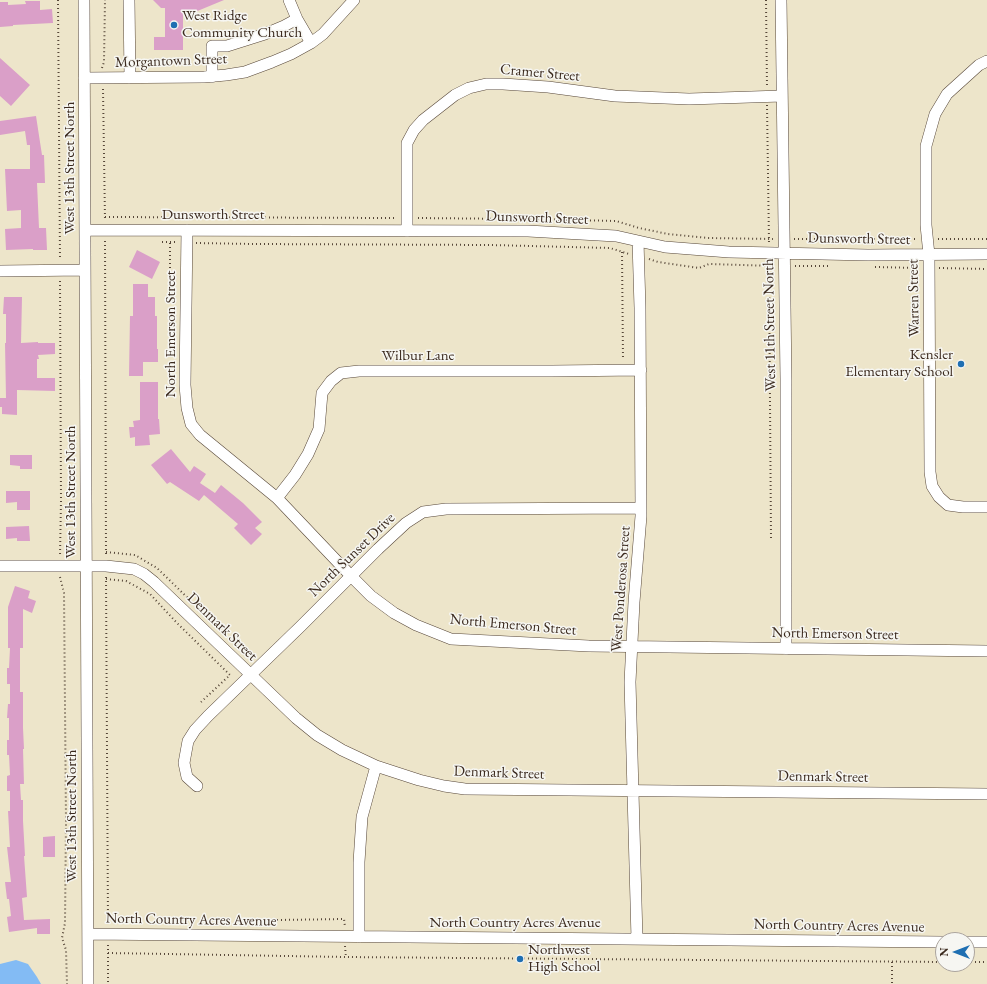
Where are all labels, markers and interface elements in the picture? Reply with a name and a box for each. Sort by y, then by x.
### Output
place label: West Ridge Community Church [182,7,302,42]
marker: West Ridge Community Church [169,20,179,30]
street label: Morgantown Street [115,50,227,72]
street label: Cramer Street [499,61,581,85]
street label: West 13th Street North [61,101,79,235]
street label: Dunsworth Street [162,206,264,224]
street label: Dunsworth Street [485,207,589,229]
street label: Dunsworth Street [807,229,911,249]
street label: West 11th Street North [760,258,780,392]
street label: Warren Street [904,259,924,337]
street label: North Emerson Street [162,271,180,397]
place label: Kensler Elementary School [845,346,953,381]
street label: Wilbur Lane [382,347,454,365]
marker: Kensler Elementary School [956,359,966,369]
street label: West 13th Street North [62,425,80,559]
street label: North Sunset Drive [305,509,399,601]
street label: West Ponderosa Street [608,525,634,653]
street label: Denmark Street [183,589,261,665]
street label: North Emerson Street [449,611,577,639]
street label: North Emerson Street [771,624,899,644]
street label: West 13th Street North [63,749,81,883]
street label: Denmark Street [453,762,545,784]
street label: Denmark Street [777,767,869,787]
street label: North Country Acres Avenue [105,910,277,930]
street label: North Country Acres Avenue [430,914,600,932]
street label: North Country Acres Avenue [753,916,925,936]
north arrow [935,932,975,972]
place label: Northwest High School [528,941,600,976]
text: N [937,948,951,956]
marker: Northwest High School [515,954,525,964]

